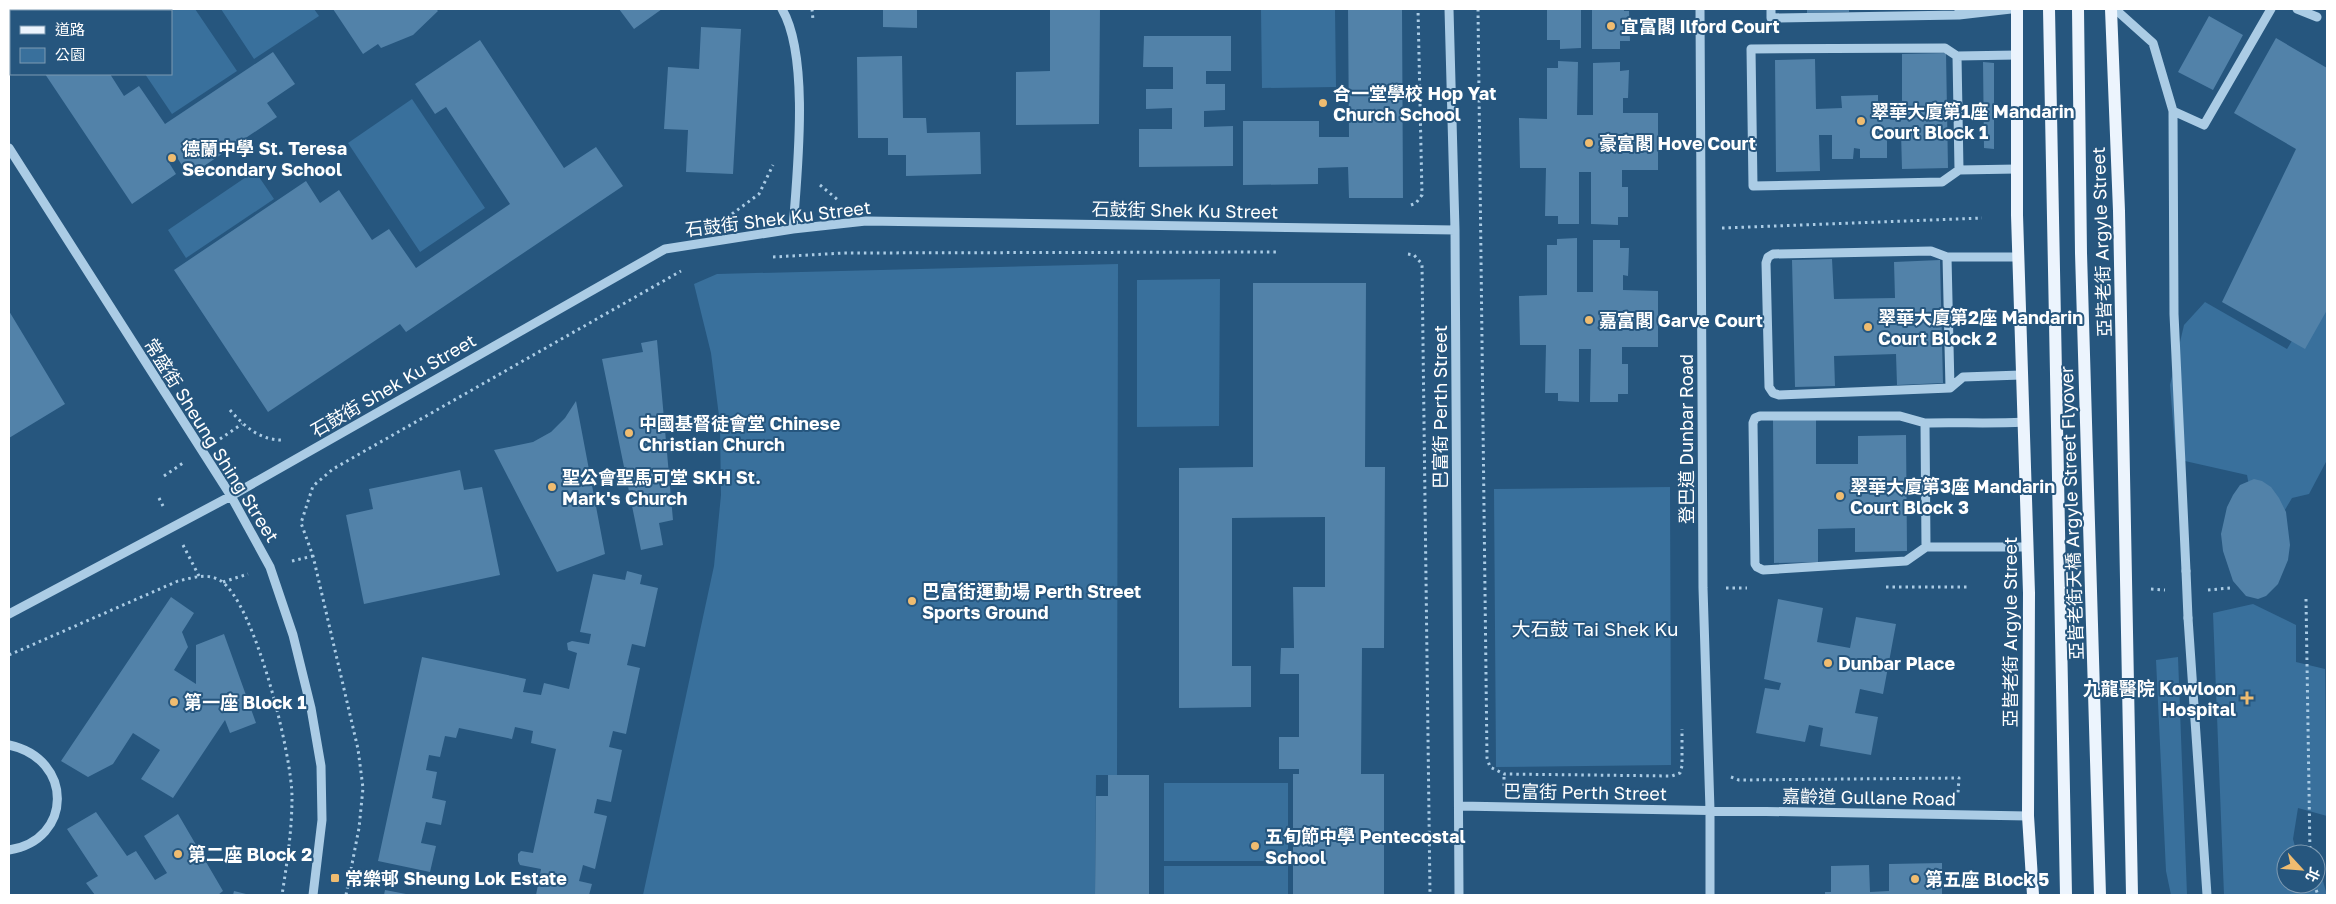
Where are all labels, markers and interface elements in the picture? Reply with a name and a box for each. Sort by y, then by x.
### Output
legend [10,10,172,75]
place label: 宜富閣 Ilford Court [1621,15,1780,37]
text: 道路 [55,20,85,38]
marker: 宜富閣 Ilford Court [1605,20,1617,32]
text: 公園 [55,45,85,63]
place label: 合一堂學校 Hop Yat Church School [1333,82,1496,125]
marker: 合一堂學校 Hop Yat Church School [1317,97,1329,109]
place label: 翠華大廈第1座 Mandarin Court Block 1 [1871,100,2075,143]
marker: 翠華大廈第1座 Mandarin Court Block 1 [1855,115,1867,127]
place label: 豪富閣 Hove Court [1599,132,1756,154]
place label: 德蘭中學 St. Teresa Secondary School [182,137,347,180]
marker: 豪富閣 Hove Court [1583,137,1595,149]
street label: 亞皆老街 Argyle Street [2087,146,2115,338]
marker: 德蘭中學 St. Teresa Secondary School [166,152,178,164]
street label: 石鼓街 Shek Ku Street [684,196,872,240]
street label: 石鼓街 Shek Ku Street [1091,197,1279,223]
place label: 翠華大廈第2座 Mandarin Court Block 2 [1878,306,2083,349]
place label: 嘉富閣 Garve Court [1599,309,1763,331]
marker: 嘉富閣 Garve Court [1583,314,1595,326]
marker: 翠華大廈第2座 Mandarin Court Block 2 [1862,321,1874,333]
street label: 巴富街 Perth Street [1429,325,1451,489]
street label: 石鼓街 Shek Ku Street [307,329,479,441]
street label: 常盛街 Sheung Shing Street [140,334,284,546]
street label: 登巴道 Dunbar Road [1675,354,1697,524]
street label: 亞皆老街天橋 Argyle Street Flyover [2055,366,2087,660]
place label: 中國基督徒會堂 Chinese Christian Church [639,412,841,455]
marker: 中國基督徒會堂 Chinese Christian Church [623,427,635,439]
place label: 聖公會聖馬可堂 SKH St. Mark's Church [562,466,761,509]
place label: 翠華大廈第3座 Mandarin Court Block 3 [1850,475,2055,518]
marker: 聖公會聖馬可堂 SKH St. Mark's Church [546,481,558,493]
marker: 翠華大廈第3座 Mandarin Court Block 3 [1834,490,1846,502]
street label: 亞皆老街 Argyle Street [1999,537,2021,727]
place label: 巴富街運動場 Perth Street Sports Ground [922,580,1141,623]
marker: 巴富街運動場 Perth Street Sports Ground [906,595,918,607]
district label: 大石鼓 Tai Shek Ku [1512,617,1678,640]
place label: Dunbar Place [1838,652,1955,674]
marker: Dunbar Place [1822,657,1834,669]
place label: 九龍醫院 Kowloon Hospital [2083,677,2236,720]
place label: 第一座 Block 1 [184,691,307,713]
marker: 九龍醫院 Kowloon Hospital [2240,691,2254,705]
marker: 第一座 Block 1 [168,696,180,708]
street label: 巴富街 Perth Street [1503,780,1667,804]
street label: 嘉齡道 Gullane Road [1782,784,1956,810]
place label: 五旬節中學 Pentecostal School [1265,825,1466,868]
marker: 五旬節中學 Pentecostal School [1249,840,1261,852]
place label: 第二座 Block 2 [188,843,312,865]
north arrow [2276,844,2326,894]
marker: 第二座 Block 2 [172,848,184,860]
text: 北 [2302,865,2324,885]
place label: 常樂邨 Sheung Lok Estate [345,867,567,889]
place label: 第五座 Block 5 [1925,868,2049,890]
marker: 常樂邨 Sheung Lok Estate [329,872,341,884]
marker: 第五座 Block 5 [1909,873,1921,885]

